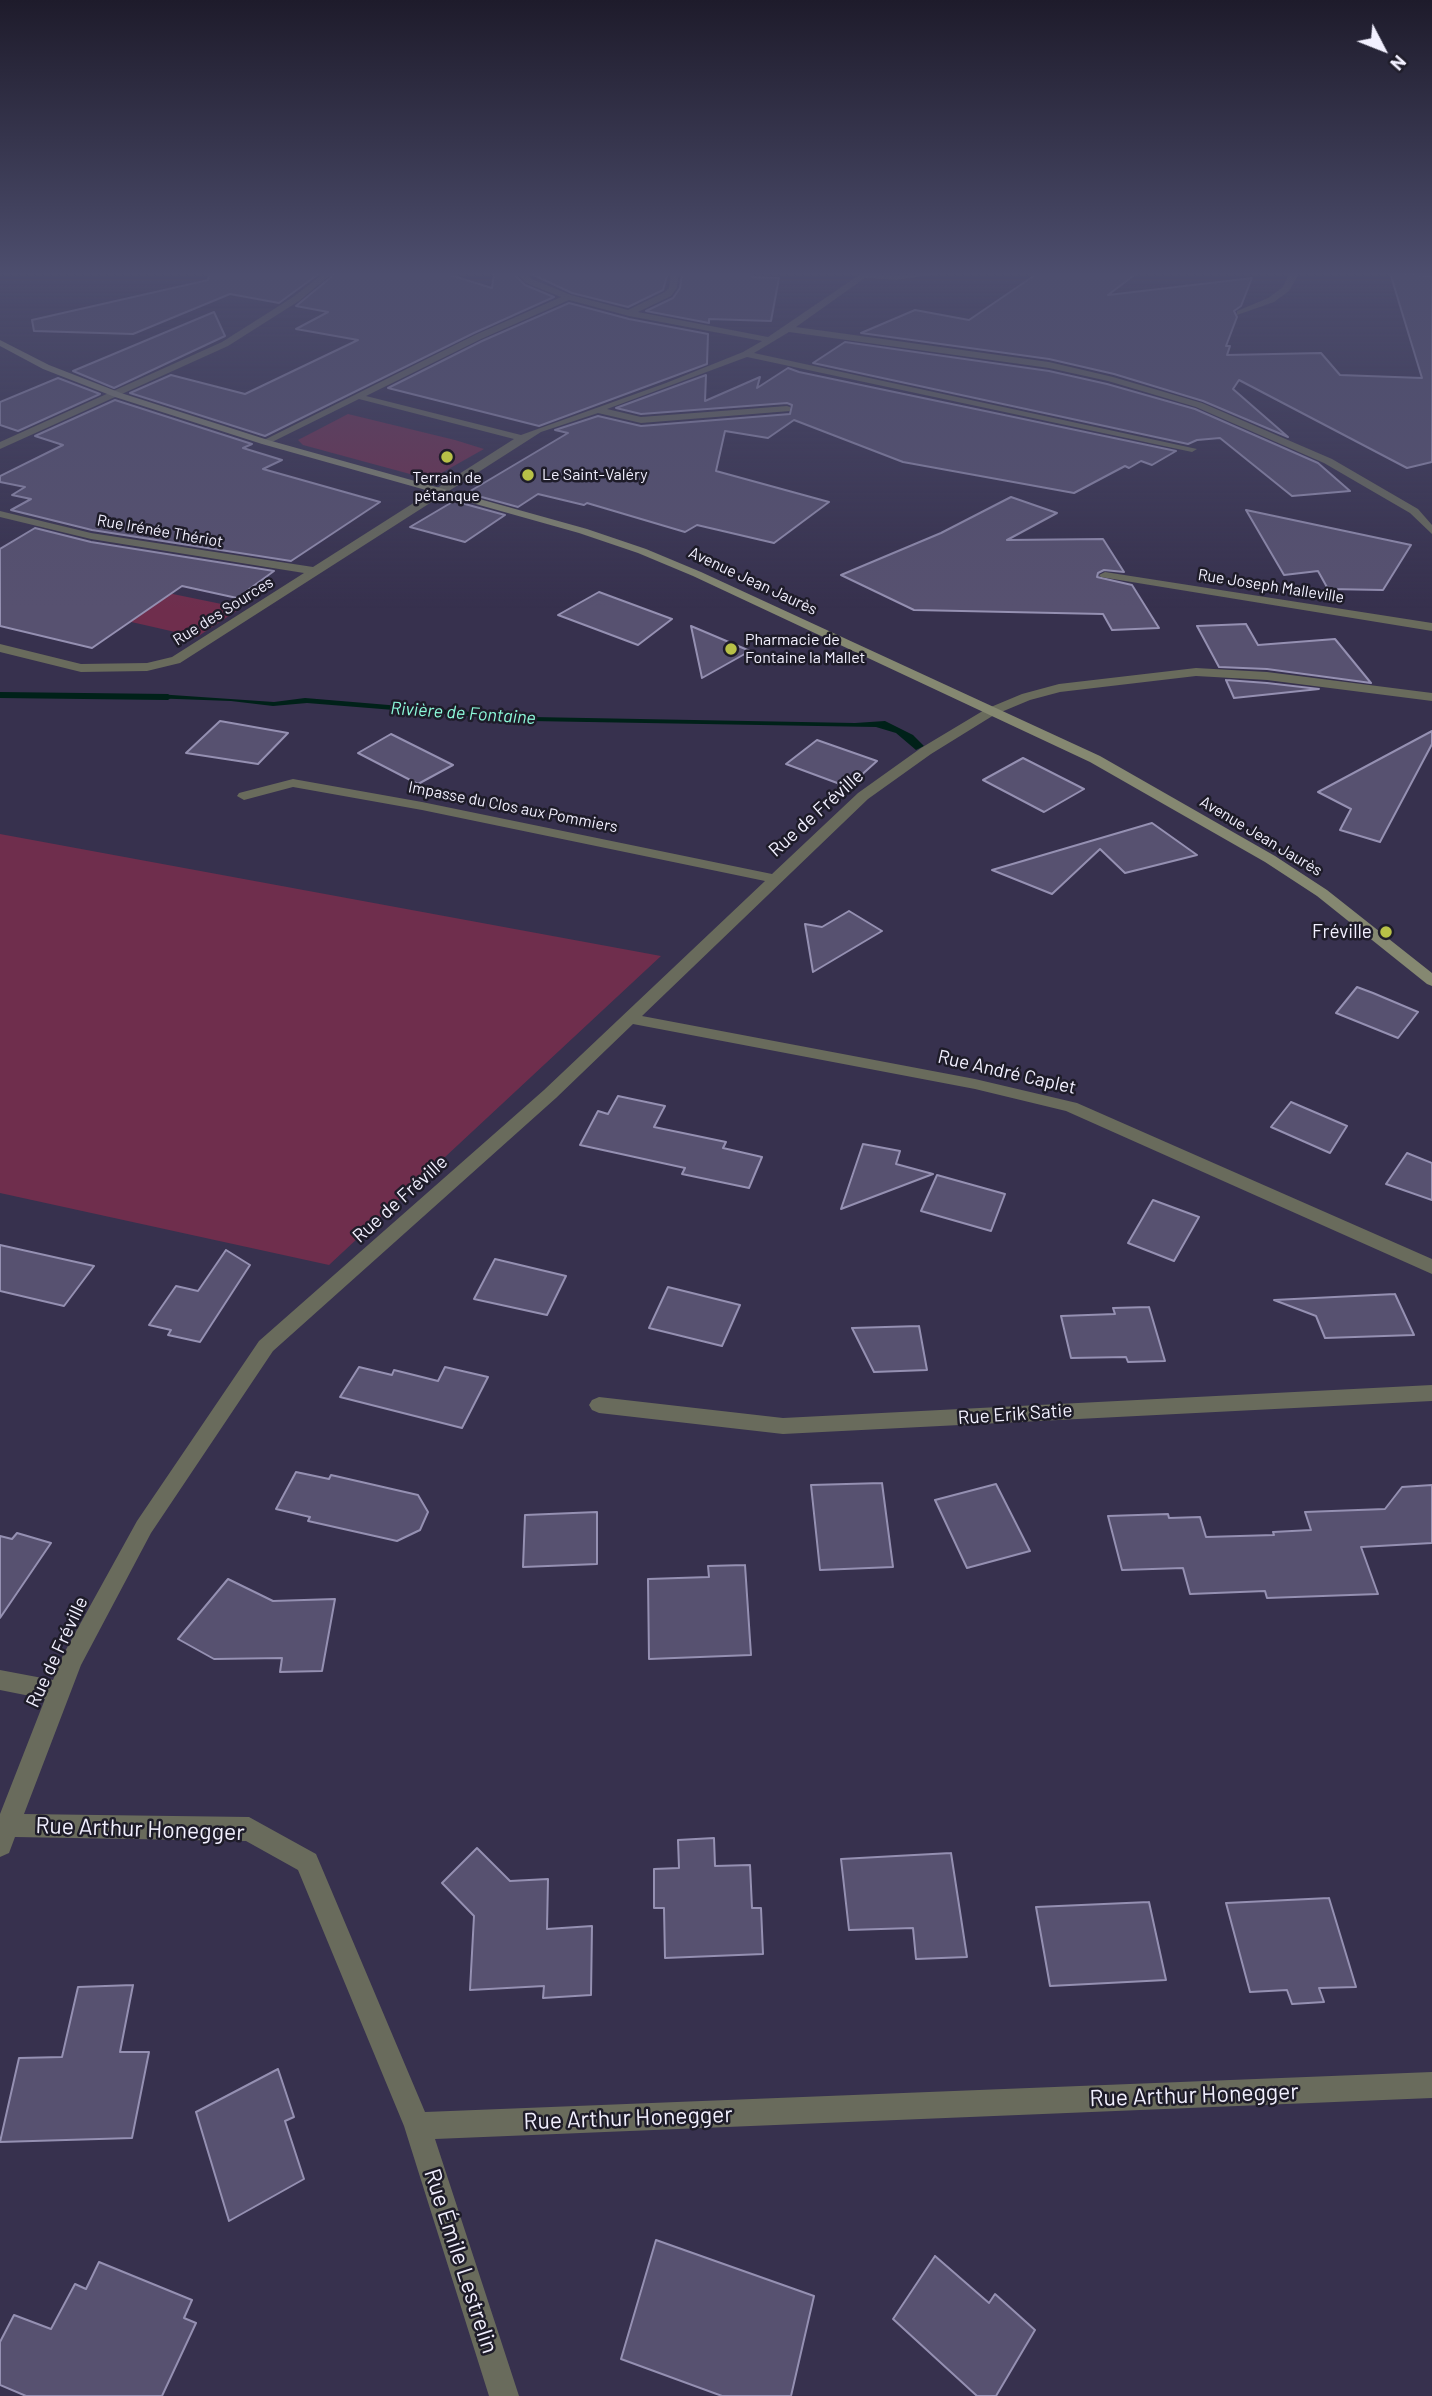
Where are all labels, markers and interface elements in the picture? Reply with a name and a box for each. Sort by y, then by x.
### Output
north arrow [1348,14,1418,84]
text: N [1386,51,1412,76]
marker: Terrain de pétanque [439,449,455,465]
place label: Le Saint-Valéry [542,465,648,485]
marker: Le Saint-Valéry [520,467,536,483]
place label: Terrain de pétanque [412,468,482,506]
street label: Rue Irénée Thériot [95,510,225,552]
street label: Avenue Jean Jaurès [686,543,820,619]
street label: Rue Joseph Malleville [1197,565,1345,607]
street label: Rue des Sources [169,572,277,650]
place label: Pharmacie de Fontaine la Mallet [745,630,865,668]
marker: Pharmacie de Fontaine la Mallet [723,641,739,657]
water label: Rivière de Fontaine [390,697,536,729]
street label: Rue de Fréville [764,764,868,862]
street label: Impasse du Clos aux Pommiers [407,777,619,837]
street label: Avenue Jean Jaurès [1196,792,1326,880]
place label: Fréville [1312,921,1372,943]
marker: Fréville [1378,924,1394,940]
street label: Rue André Caplet [936,1045,1078,1099]
street label: Rue de Fréville [348,1150,452,1248]
street label: Rue Erik Satie [957,1399,1073,1429]
street label: Rue de Fréville [21,1593,93,1711]
street label: Rue Arthur Honegger [35,1812,245,1846]
street label: Rue Arthur Honegger [1089,2078,1299,2112]
street label: Rue Arthur Honegger [523,2101,733,2135]
street label: Rue Émile Lestrelin [418,2165,504,2357]

